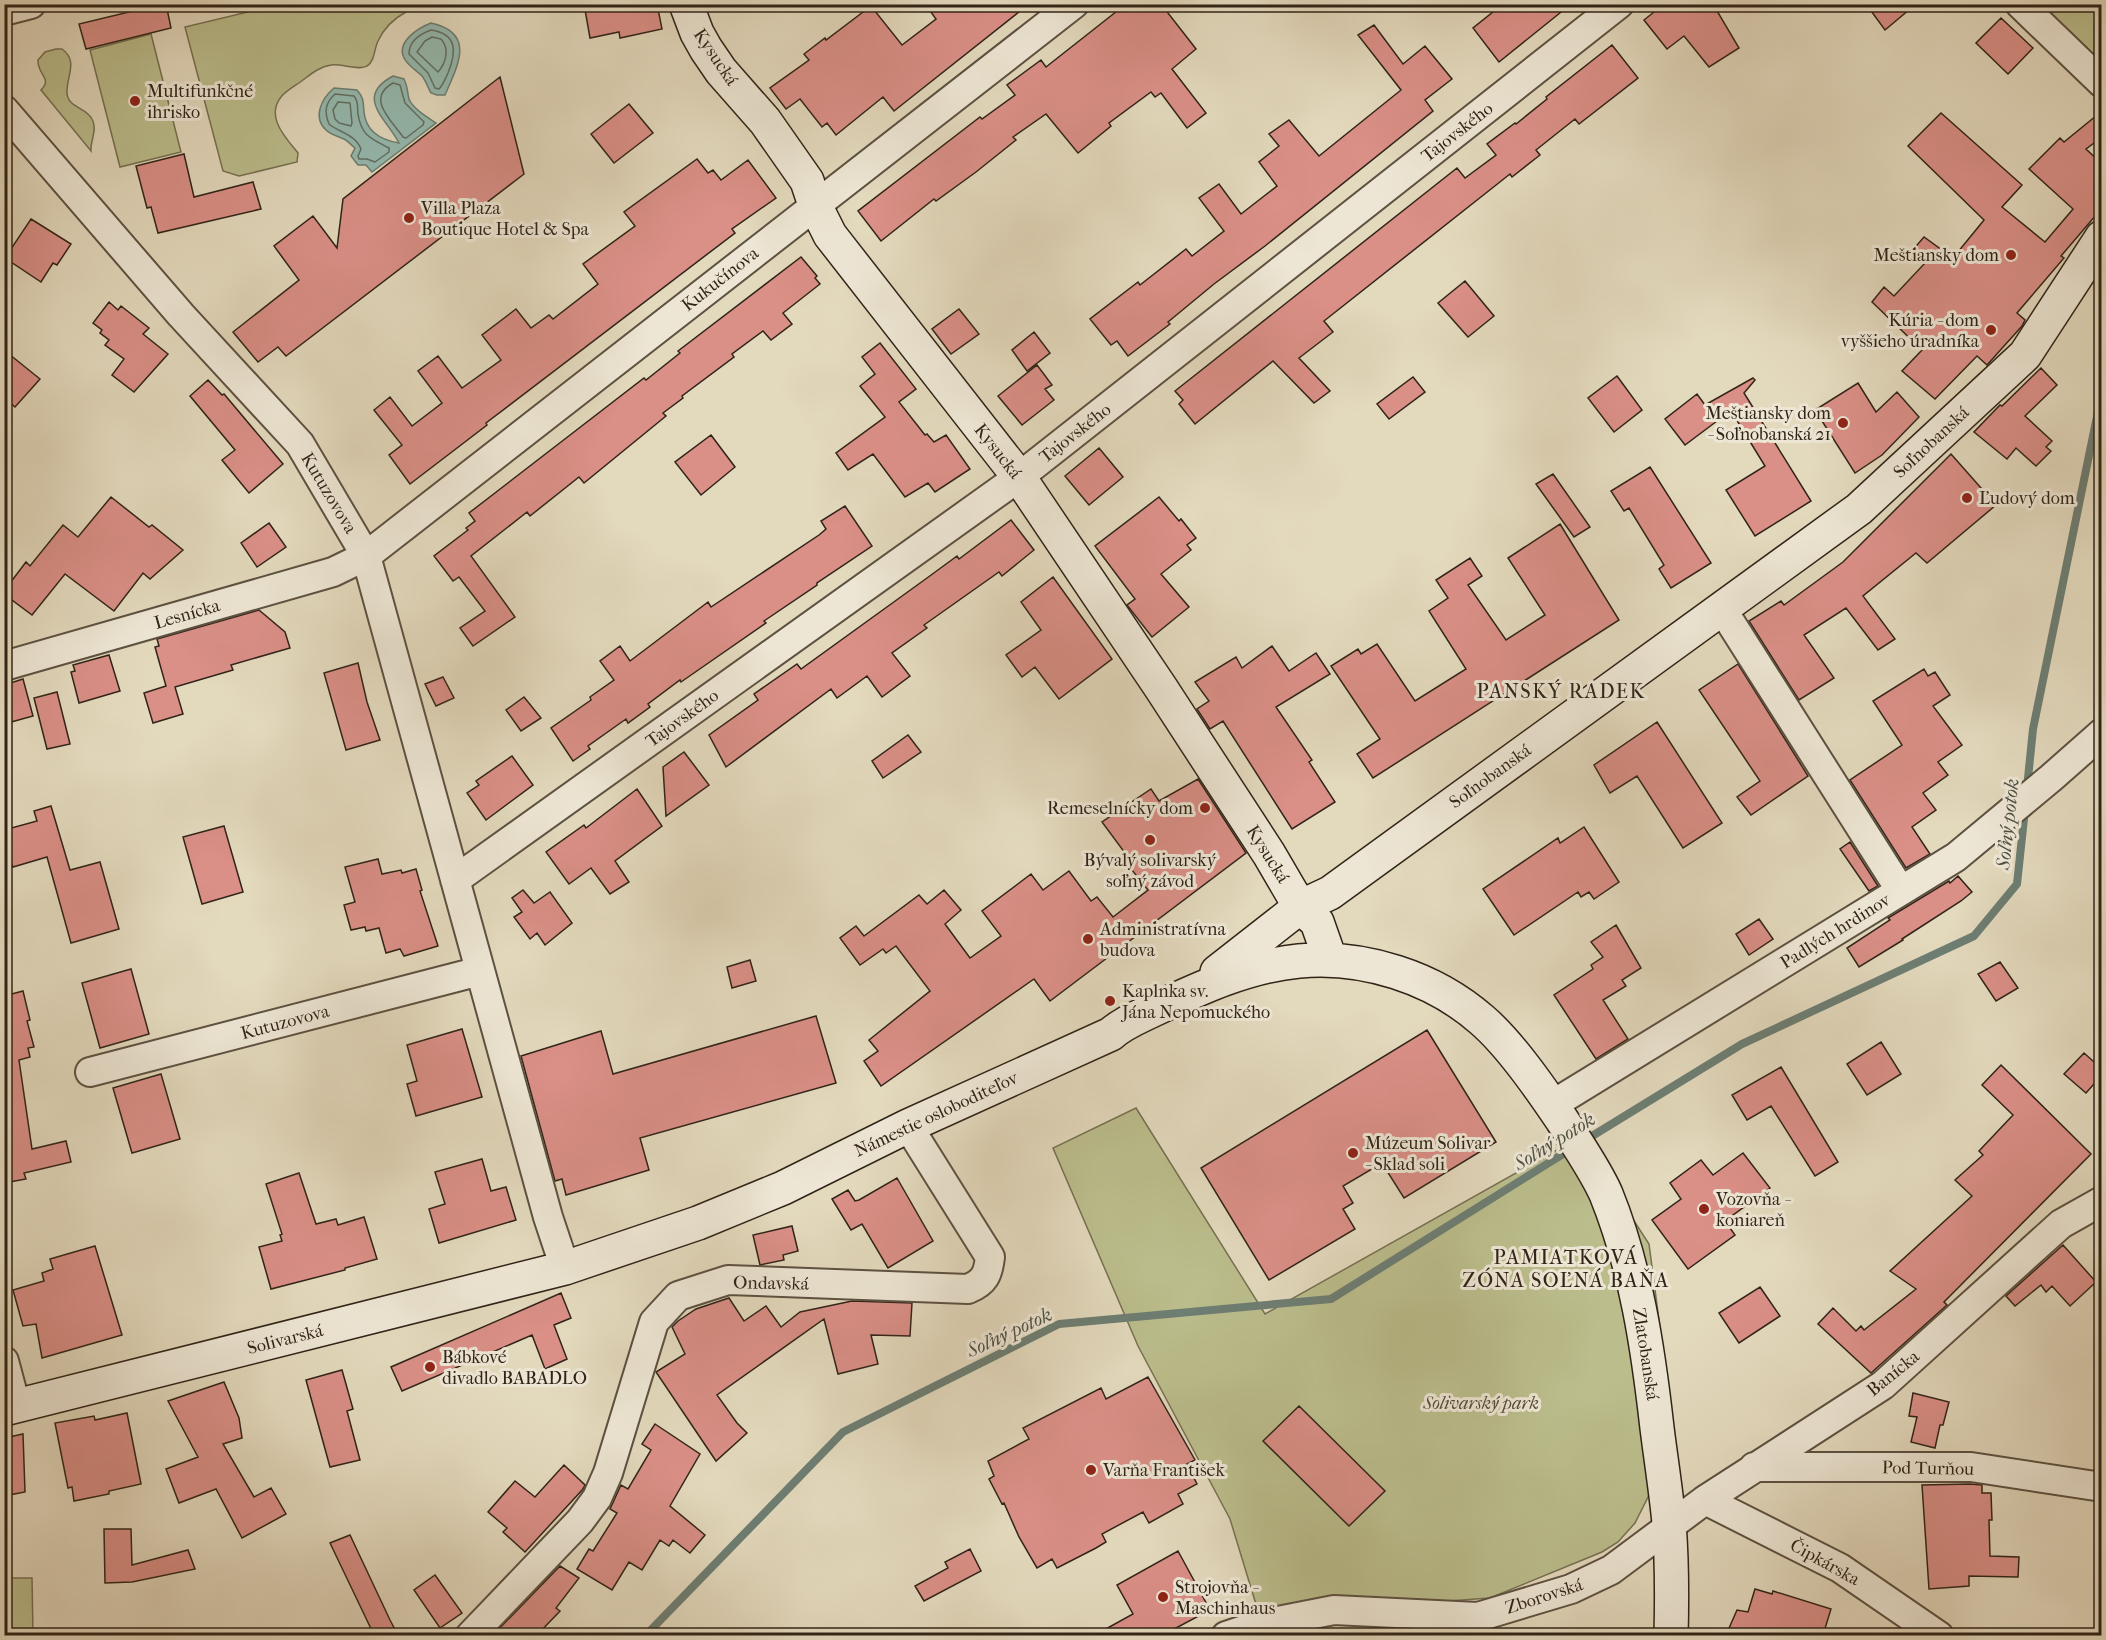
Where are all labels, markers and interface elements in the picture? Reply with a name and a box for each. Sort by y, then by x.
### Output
street label: Kysucká [689,25,743,90]
place label: Multifunkčné ihrisko [147,81,253,123]
marker: Multifunkčné ihrisko [128,94,142,108]
street label: Tajovského [1417,98,1497,167]
place label: Villa Plaza Boutique Hotel & Spa [420,198,589,240]
marker: Villa Plaza Boutique Hotel & Spa [402,211,416,225]
street label: Kukučínova [678,242,763,316]
place label: Meštiansky dom [1874,245,1999,266]
marker: Meštiansky dom [2004,248,2018,262]
place label: Kúria - dom vyššieho úradníka [1841,310,1980,352]
marker: Kúria - dom vyššieho úradníka [1984,323,1998,337]
street label: Tajovského [1035,399,1115,468]
street label: Soľnobanská [1889,402,1974,483]
place label: Meštiansky dom - Soľnobanská 21 [1706,403,1831,445]
marker: Meštiansky dom - Soľnobanská 21 [1836,416,1850,430]
street label: Kysucká [970,420,1026,484]
street label: Kutuzovova [296,449,361,538]
place label: Ľudový dom [1979,488,2075,509]
marker: Ľudový dom [1960,491,1974,505]
street label: Lesnícka [152,595,223,634]
district label: PANSKÝ RADEK [1477,679,1645,703]
street label: Tajovského [642,685,723,752]
street label: Soľnobanská [1445,739,1536,813]
water label: Soľný potok [1991,777,2024,872]
place label: Remeselnícky dom [1047,798,1193,819]
marker: Remeselnícky dom [1198,801,1212,815]
street label: Kysucká [1242,821,1294,888]
marker: Bývalý solivarský soľný závod [1143,833,1157,847]
place label: Bývalý solivarský soľný závod [1084,850,1218,892]
street label: Padlých hrdinov [1777,889,1895,974]
place label: Administratívna budova [1099,919,1227,961]
marker: Administratívna budova [1081,932,1095,946]
place label: Kaplnka sv. Jána Nepomuckého [1120,981,1270,1023]
marker: Kaplnka sv. Jána Nepomuckého [1103,994,1117,1008]
street label: Kutuzovova [239,1000,332,1044]
street label: Námestie osloboditeľov [851,1067,1022,1162]
water label: Soľný potok [1509,1107,1599,1176]
place label: Múzeum Solivar - Sklad soli [1365,1133,1491,1175]
marker: Múzeum Solivar - Sklad soli [1346,1146,1360,1160]
place label: Vozovňa - koniareň [1715,1189,1791,1231]
marker: Vozovňa - koniareň [1697,1202,1711,1216]
district label: PAMIATKOVÁ ZÓNA SOĽNÁ BAŇA [1462,1245,1670,1292]
street label: Ondavská [733,1272,810,1295]
water label: Soľný potok [962,1303,1056,1363]
street label: Zlatobanská [1628,1306,1663,1402]
street label: Solivarská [245,1320,326,1359]
street label: Banícka [1863,1346,1924,1401]
place label: Bábkové divadlo BABADLO [442,1347,587,1389]
marker: Bábkové divadlo BABADLO [423,1360,437,1374]
park label: Solivarský park [1422,1393,1539,1414]
street label: Pod Turňou [1882,1457,1974,1480]
place label: Varňa František [1102,1460,1225,1481]
marker: Varňa František [1084,1463,1098,1477]
street label: Čipkárska [1786,1533,1865,1590]
street label: Zborovská [1503,1574,1586,1619]
place label: Strojovňa - Maschinhaus [1175,1577,1276,1619]
marker: Strojovňa - Maschinhaus [1156,1590,1170,1604]

